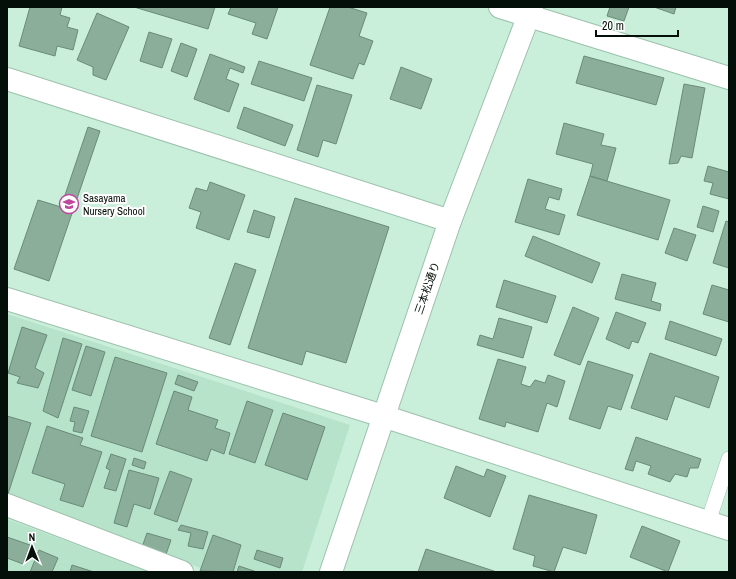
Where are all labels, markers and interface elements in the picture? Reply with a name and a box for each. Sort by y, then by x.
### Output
scale bar [596,12,678,38]
text: 20 m [602,18,624,34]
place label: Sasayama Nursery School [83,191,145,218]
school or university icon: Sasayama Nursery School [58,193,80,215]
street label: 三本松通り [411,260,443,316]
north arrow [12,527,52,567]
text: N [28,530,35,544]

